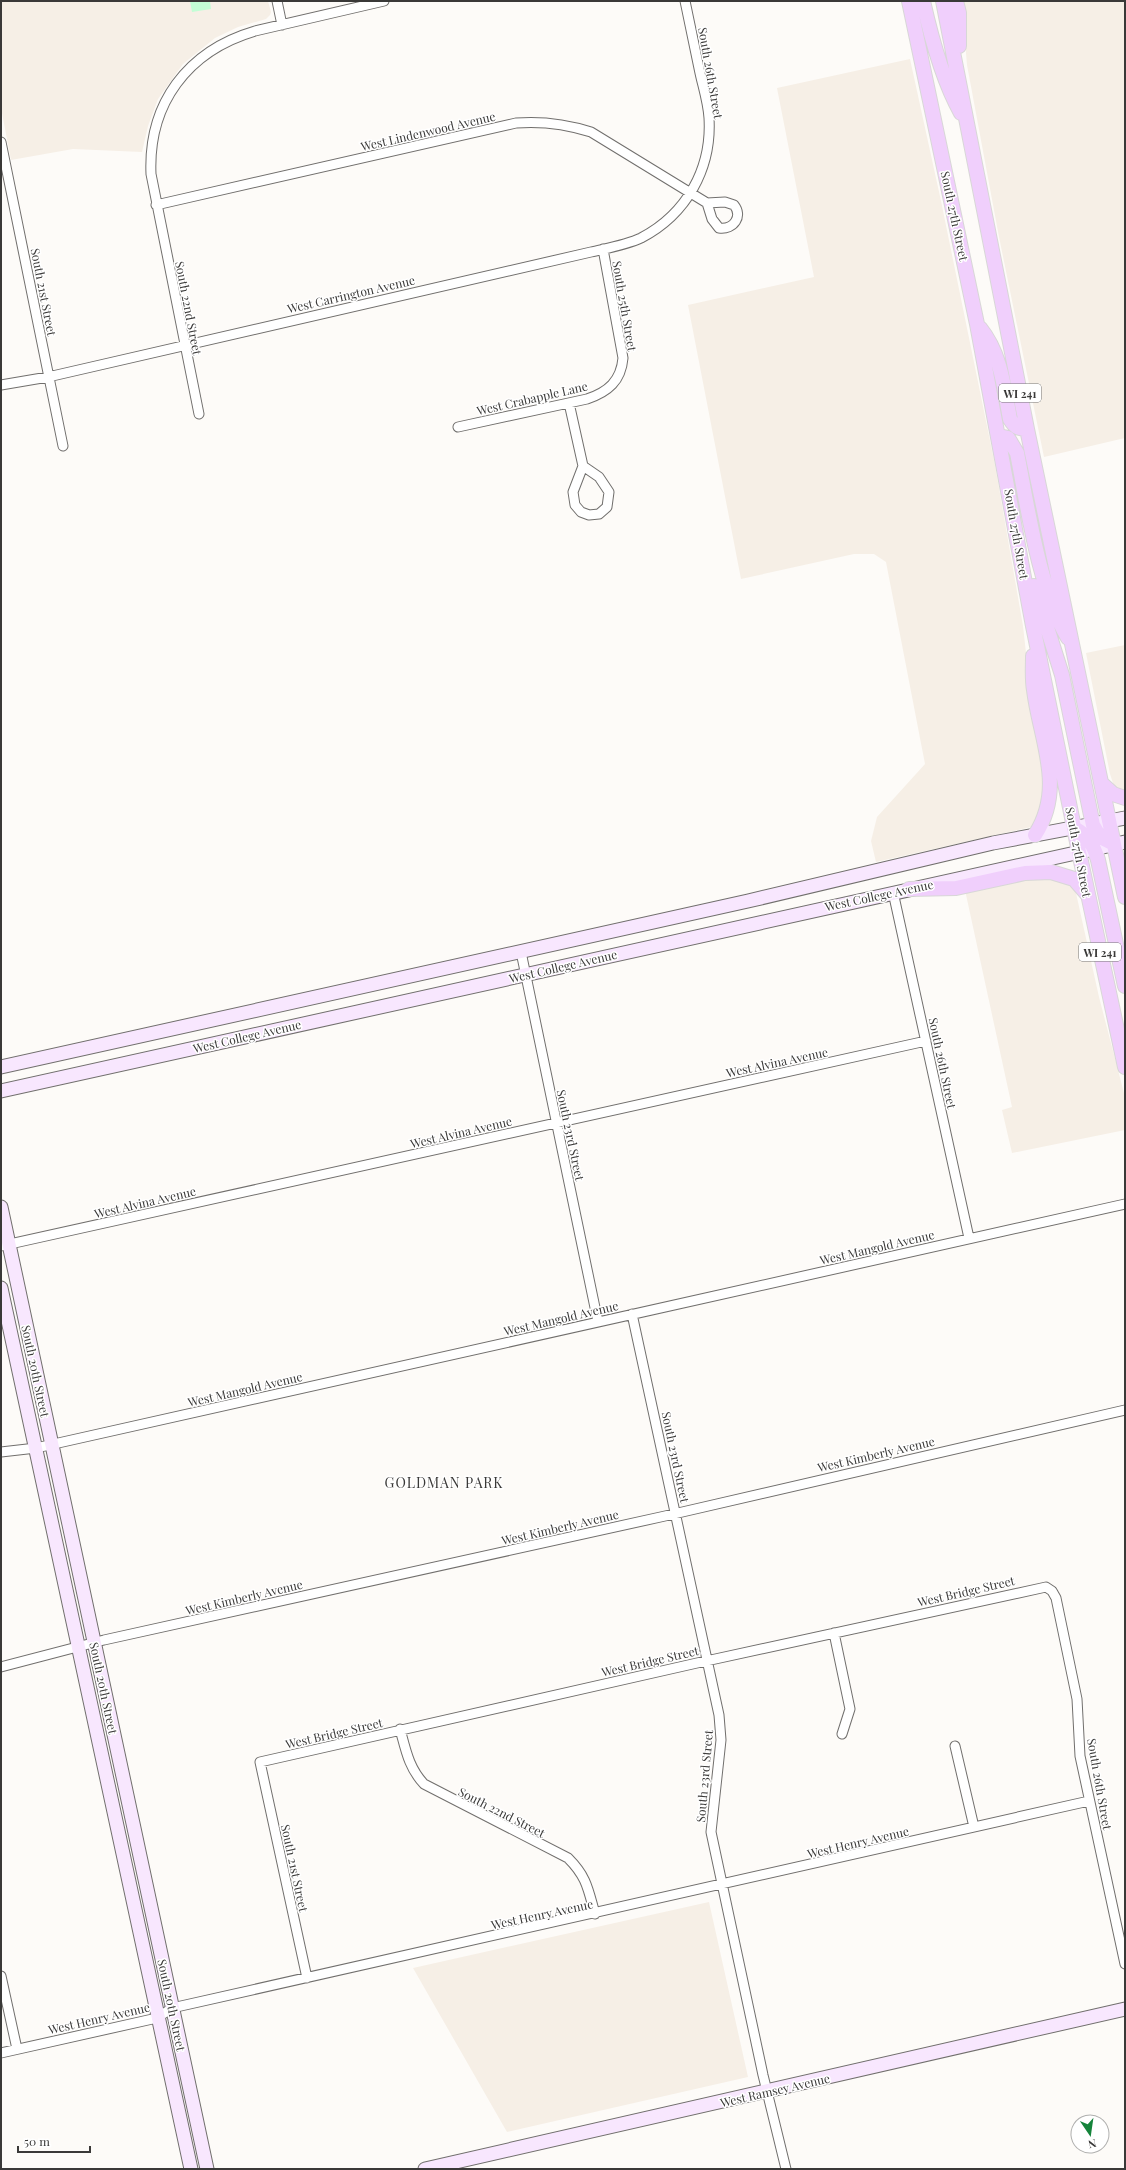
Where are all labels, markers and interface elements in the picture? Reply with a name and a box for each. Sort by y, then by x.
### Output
street label: South 26th Street [695,26,727,121]
street label: West Lindenwood Avenue [358,108,497,155]
street label: South 27th Street [938,170,972,263]
street label: South 21st Street [28,247,60,338]
street label: South 22nd Street [172,260,206,357]
street label: South 25th Street [609,260,641,353]
street label: West Carrington Avenue [285,272,416,317]
street label: West Crabapple Lane [474,377,589,419]
road number: WI 241 [999,384,1041,402]
street label: South 27th Street [1001,488,1033,581]
street label: South 27th Street [1062,806,1096,899]
street label: West College Avenue [822,876,935,915]
road number: WI 241 [1079,943,1121,961]
street label: West College Avenue [506,946,619,986]
street label: West College Avenue [190,1016,303,1056]
street label: South 26th Street [926,1016,961,1111]
street label: West Alvina Avenue [724,1043,829,1081]
street label: South 23rd Street [554,1088,589,1183]
street label: West Alvina Avenue [408,1113,513,1152]
street label: West Alvina Avenue [92,1183,197,1222]
street label: West Mangold Avenue [817,1226,936,1268]
street label: West Mangold Avenue [501,1297,620,1339]
street label: South 20th Street [18,1323,54,1419]
street label: West Mangold Avenue [185,1368,304,1410]
street label: South 23rd Street [659,1410,694,1505]
street label: West Kimberly Avenue [815,1433,936,1475]
district label: GOLDMAN PARK [385,1473,503,1492]
street label: West Kimberly Avenue [499,1506,620,1548]
street label: West Bridge Street [915,1572,1017,1610]
street label: West Kimberly Avenue [183,1576,304,1618]
street label: South 20th Street [86,1640,122,1736]
street label: West Bridge Street [599,1642,701,1680]
street label: West Bridge Street [283,1714,385,1752]
street label: South 23rd Street [692,1728,716,1823]
street label: South 26th Street [1084,1737,1116,1832]
street label: South 22nd Street [456,1783,549,1841]
street label: South 21st Street [278,1823,312,1914]
street label: West Henry Avenue [805,1823,910,1862]
street label: West Henry Avenue [489,1895,594,1933]
street label: South 20th Street [154,1957,190,2053]
street label: West Henry Avenue [46,1999,151,2038]
street label: West Ramsey Avenue [718,2070,831,2111]
north arrow [1070,2114,1110,2154]
scale bar [18,2128,90,2154]
text: 50 m [24,2133,50,2149]
text: N [1087,2136,1098,2152]

